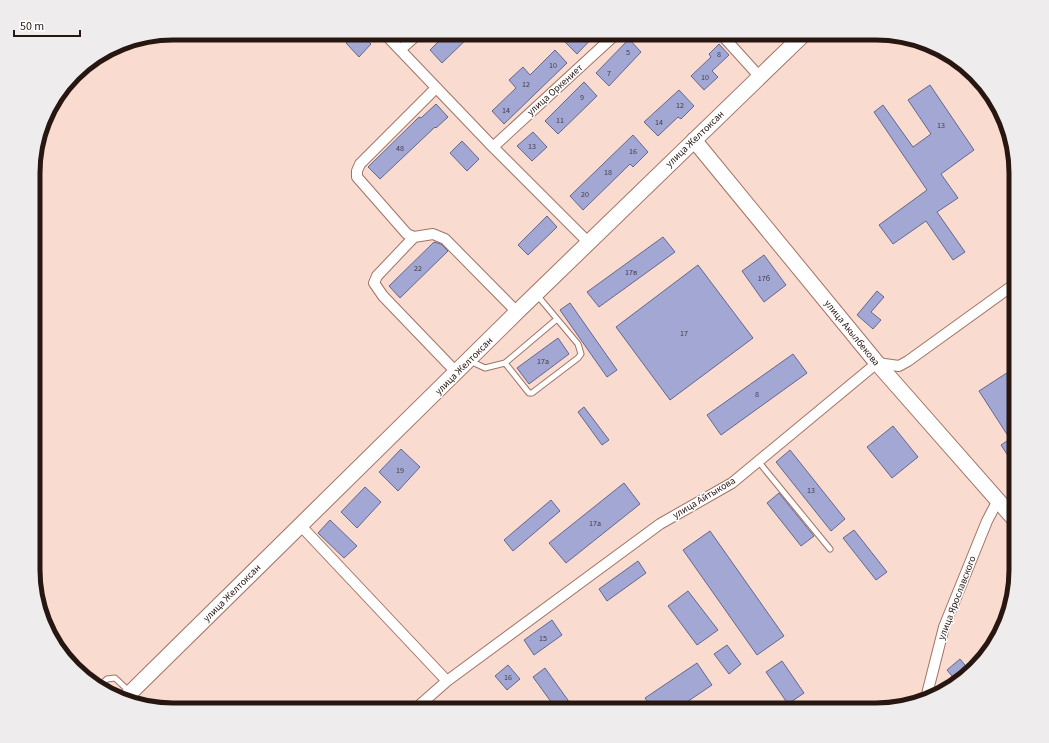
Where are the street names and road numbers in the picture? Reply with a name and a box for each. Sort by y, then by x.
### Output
street label: улица Оркениет [524,61,586,119]
street label: улица Желтоксан [663,107,727,171]
street label: улица Акылбекова [821,297,883,369]
street label: улица Желтоксан [432,334,496,398]
street label: улица Айтыкова [670,474,738,522]
street label: улица Ярославского [935,554,979,642]
street label: улица Желтоксан [200,561,264,625]

